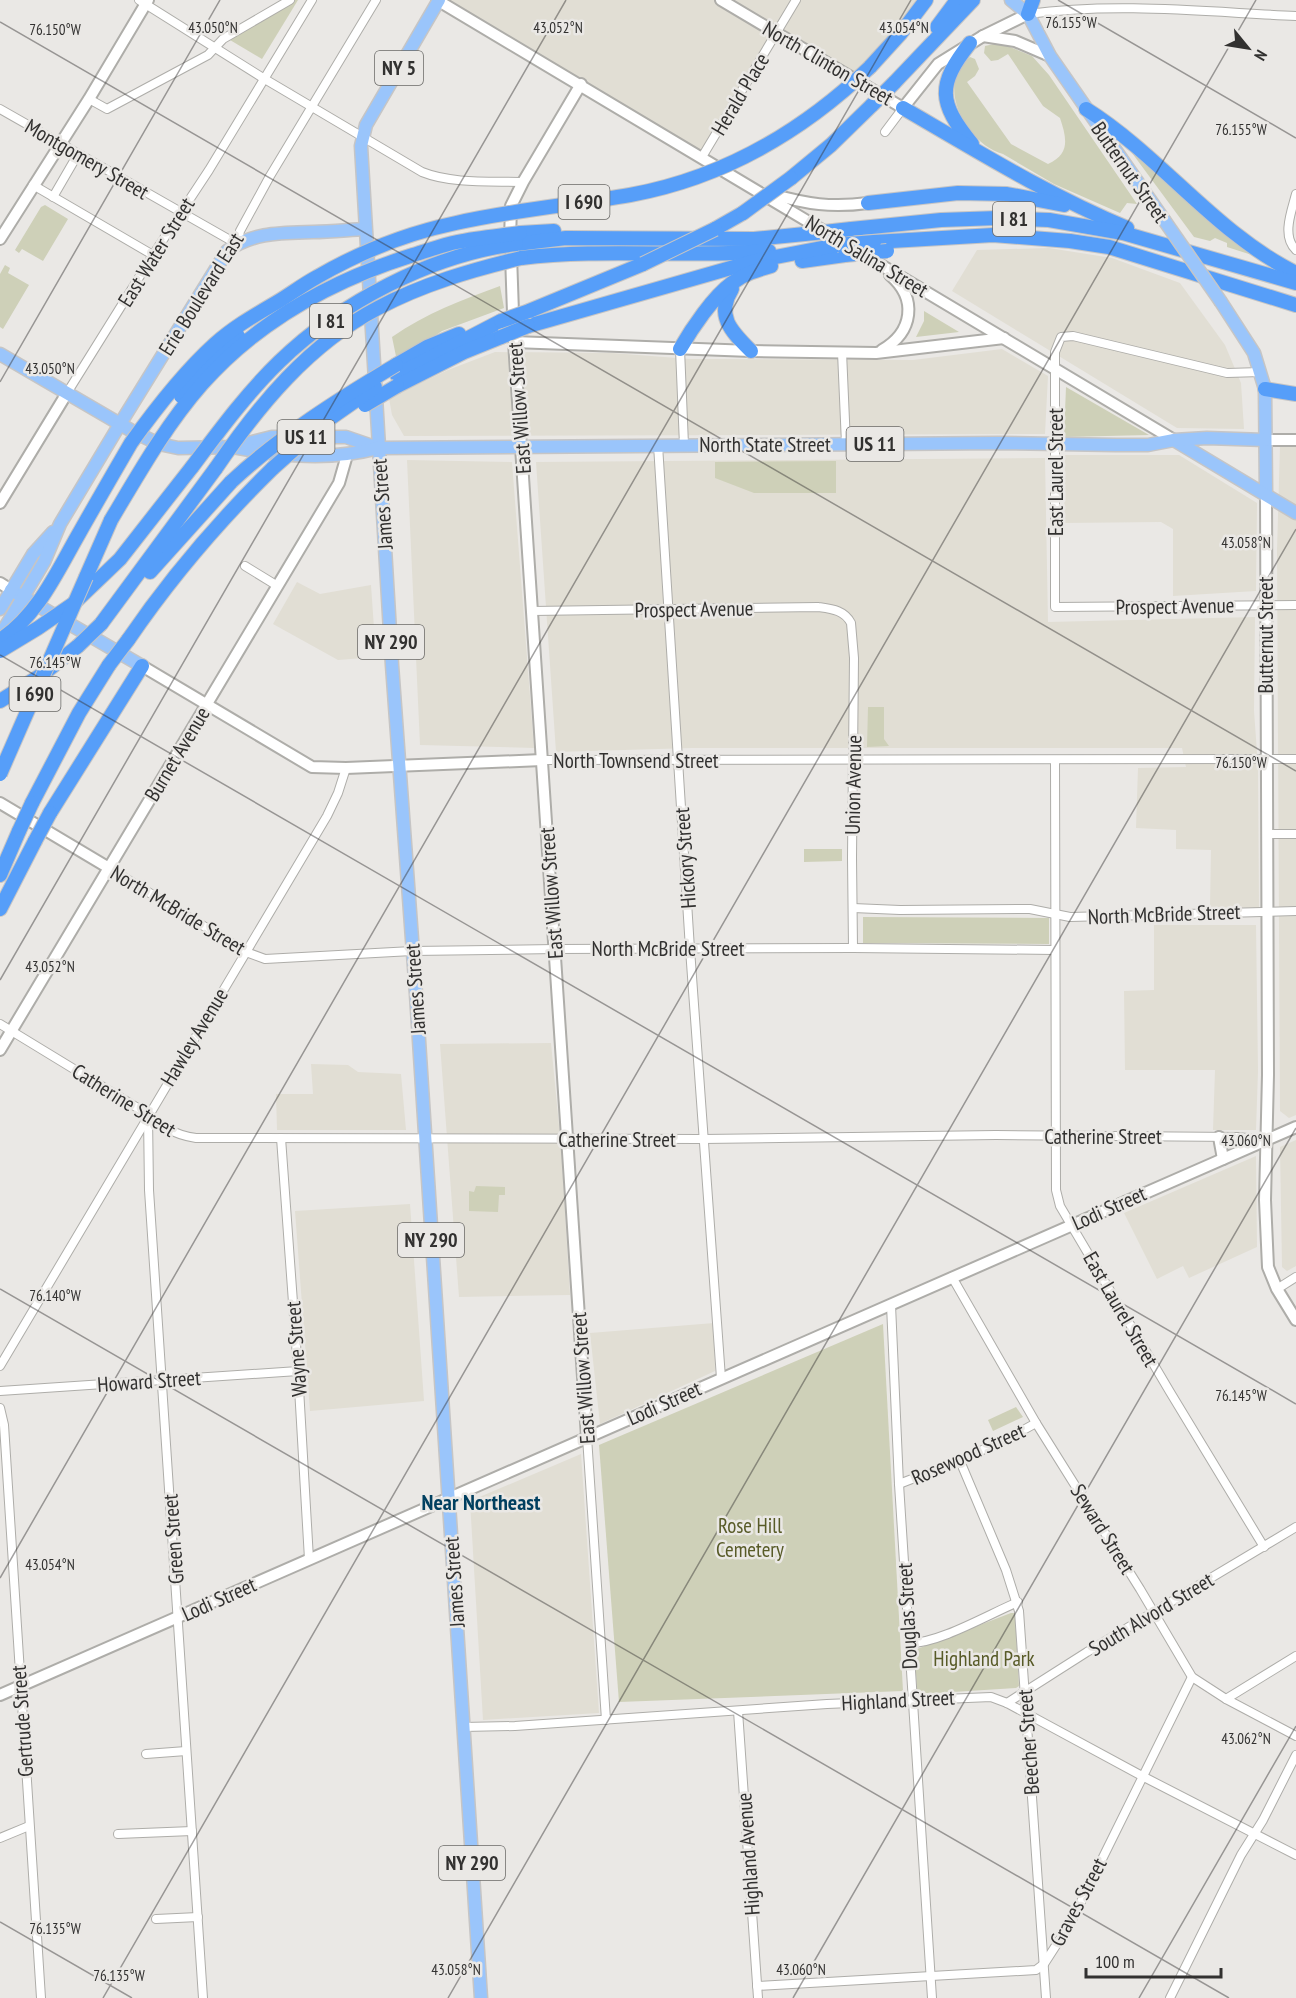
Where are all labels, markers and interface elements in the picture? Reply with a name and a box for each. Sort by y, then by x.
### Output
text: 76.155°W [1045,13,1097,32]
street label: North Clinton Street [758,15,898,111]
text: 43.050°N [188,18,238,37]
text: 43.052°N [533,18,583,37]
text: 43.054°N [879,18,929,37]
north arrow [1218,18,1278,78]
text: 76.150°W [29,20,81,39]
text: N [1250,47,1272,64]
street label: Herald Place [705,48,775,140]
road number: NY 5 [375,51,423,85]
street label: Montgomery Street [20,113,154,205]
street label: Butternut Street [1085,116,1175,228]
text: 76.155°W [1215,120,1267,139]
road number: I 690 [558,185,610,219]
street label: East Water Street [112,192,200,312]
road number: I 81 [993,202,1035,236]
street label: North Salina Street [801,209,933,303]
street label: Erie Boulevard East [152,227,250,360]
road number: I 81 [310,304,352,338]
street label: East Willow Street [501,341,537,475]
text: 43.050°N [25,359,75,378]
street label: East Laurel Street [1042,408,1069,536]
road number: US 11 [278,420,334,454]
road number: US 11 [846,427,904,461]
street label: North State Street [699,431,831,458]
street label: James Street [365,458,399,551]
text: 43.058°N [1221,533,1271,552]
street label: Butternut Street [1252,576,1279,693]
street label: Prospect Avenue [1115,591,1235,621]
street label: Prospect Avenue [634,594,754,624]
road number: NY 290 [358,625,424,659]
text: 76.145°W [29,653,81,672]
road number: I 690 [9,677,60,711]
street label: Burnet Avenue [138,702,216,806]
street label: Union Avenue [839,735,867,835]
street label: North Townsend Street [553,747,719,774]
text: 76.150°W [1215,753,1267,772]
street label: Hickory Street [668,806,702,909]
street label: East Willow Street [533,826,569,960]
street label: North McBride Street [106,859,251,961]
street label: North McBride Street [1087,898,1241,930]
street label: North McBride Street [592,935,745,962]
street label: James Street [398,943,432,1036]
text: 43.052°N [25,957,75,976]
street label: Hawley Avenue [154,983,234,1091]
street label: Catherine Street [67,1057,181,1143]
street label: Catherine Street [1044,1123,1162,1150]
street label: Catherine Street [558,1126,676,1153]
text: 43.060°N [1221,1131,1271,1150]
street label: Lodi Street [1068,1180,1151,1236]
road number: NY 290 [398,1223,464,1257]
street label: East Laurel Street [1077,1247,1165,1371]
text: 76.140°W [29,1286,81,1305]
street label: Wayne Street [279,1300,313,1398]
street label: East Willow Street [565,1311,601,1445]
street label: Howard Street [96,1364,202,1398]
street label: Lodi Street [623,1375,706,1431]
text: 76.145°W [1215,1386,1267,1405]
street label: Rosewood Street [907,1417,1029,1491]
street label: Seward Street [1065,1479,1141,1579]
district label: Near Northeast [422,1488,541,1516]
street label: Green Street [156,1493,190,1585]
park label: Rose Hill Cemetery [716,1512,784,1563]
street label: James Street [437,1536,471,1629]
text: 43.054°N [25,1555,75,1574]
street label: Douglas Street [891,1562,923,1670]
street label: South Alvord Street [1084,1566,1219,1662]
street label: Lodi Street [178,1571,261,1627]
park label: Highland Park [933,1645,1035,1672]
street label: Gertrude Street [5,1664,39,1778]
street label: Highland Street [841,1684,956,1716]
street label: Beecher Street [1011,1688,1045,1796]
text: 43.062°N [1221,1729,1271,1748]
street label: Highland Avenue [730,1792,766,1916]
road number: NY 290 [439,1846,505,1880]
street label: Graves Street [1043,1853,1113,1951]
text: 76.135°W [29,1919,81,1938]
scale bar [1086,1941,1221,1979]
text: 100 m [1095,1950,1135,1973]
text: 43.058°N [431,1960,481,1979]
text: 43.060°N [776,1960,826,1979]
text: 76.135°W [93,1966,145,1985]

